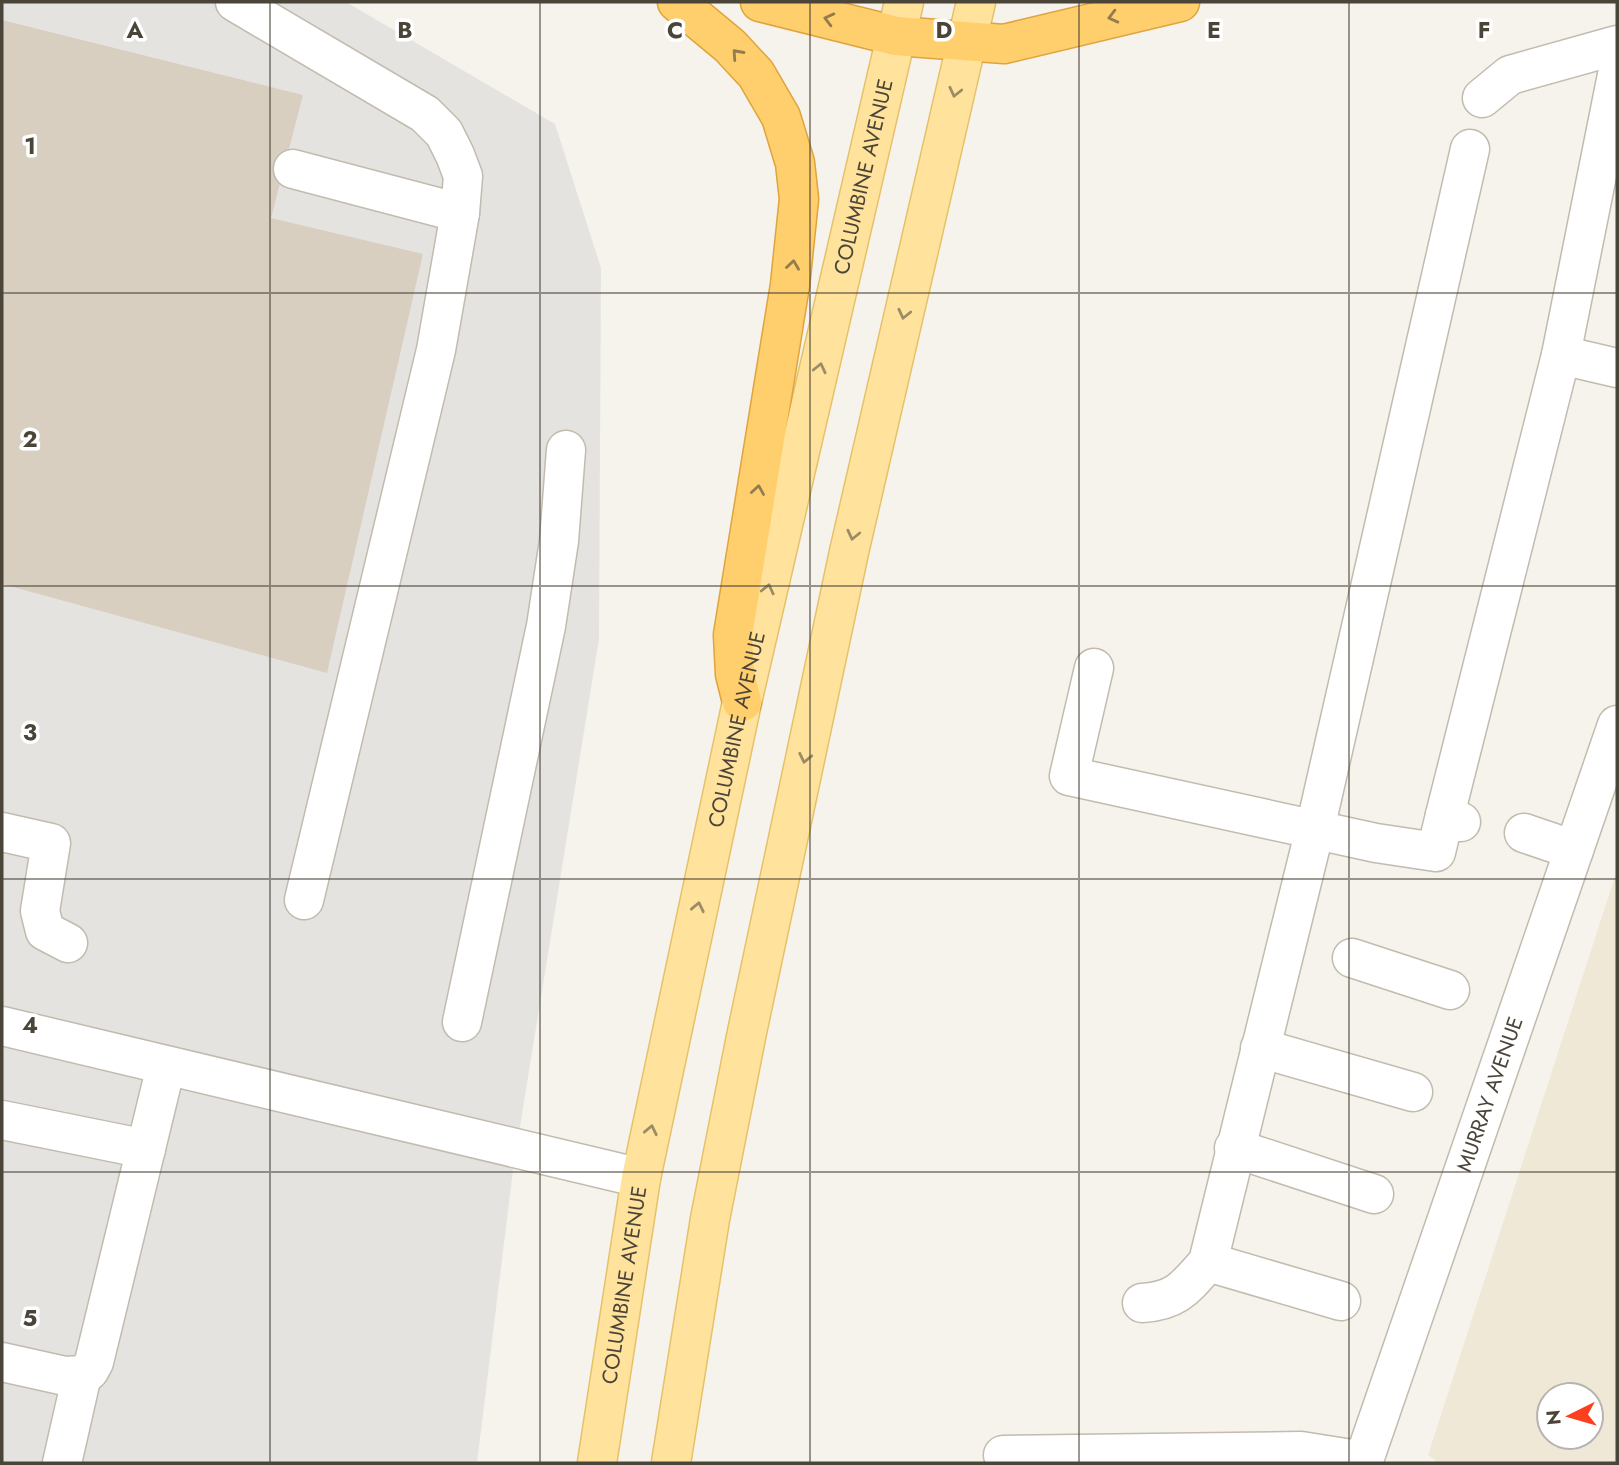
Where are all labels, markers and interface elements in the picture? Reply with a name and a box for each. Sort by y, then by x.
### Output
one-way arrow [1108,9,1120,23]
text: A [126,13,144,47]
text: B [397,13,413,47]
text: C [667,13,683,47]
one-way arrow [824,13,836,27]
text: D [936,13,953,47]
text: E [1207,13,1221,47]
text: F [1478,13,1490,47]
one-way arrow [733,49,746,62]
street label: COLUMBINE AVENUE [826,76,901,278]
one-way arrow [948,86,963,98]
text: 1 [24,129,36,163]
one-way arrow [785,259,800,271]
one-way arrow [897,308,912,320]
one-way arrow [812,362,826,374]
text: 2 [22,422,38,456]
one-way arrow [750,484,765,496]
one-way arrow [846,529,861,541]
one-way arrow [760,583,775,595]
street label: COLUMBINE AVENUE [701,629,773,830]
text: 3 [23,715,37,749]
one-way arrow [799,752,814,764]
one-way arrow [690,901,705,913]
text: 4 [22,1008,38,1042]
street label: MURRAY AVENUE [1449,1013,1531,1176]
one-way arrow [643,1124,658,1136]
street label: COLUMBINE AVENUE [594,1184,655,1386]
text: 5 [23,1301,37,1335]
north arrow [1535,1381,1605,1451]
text: N [1539,1409,1568,1426]

